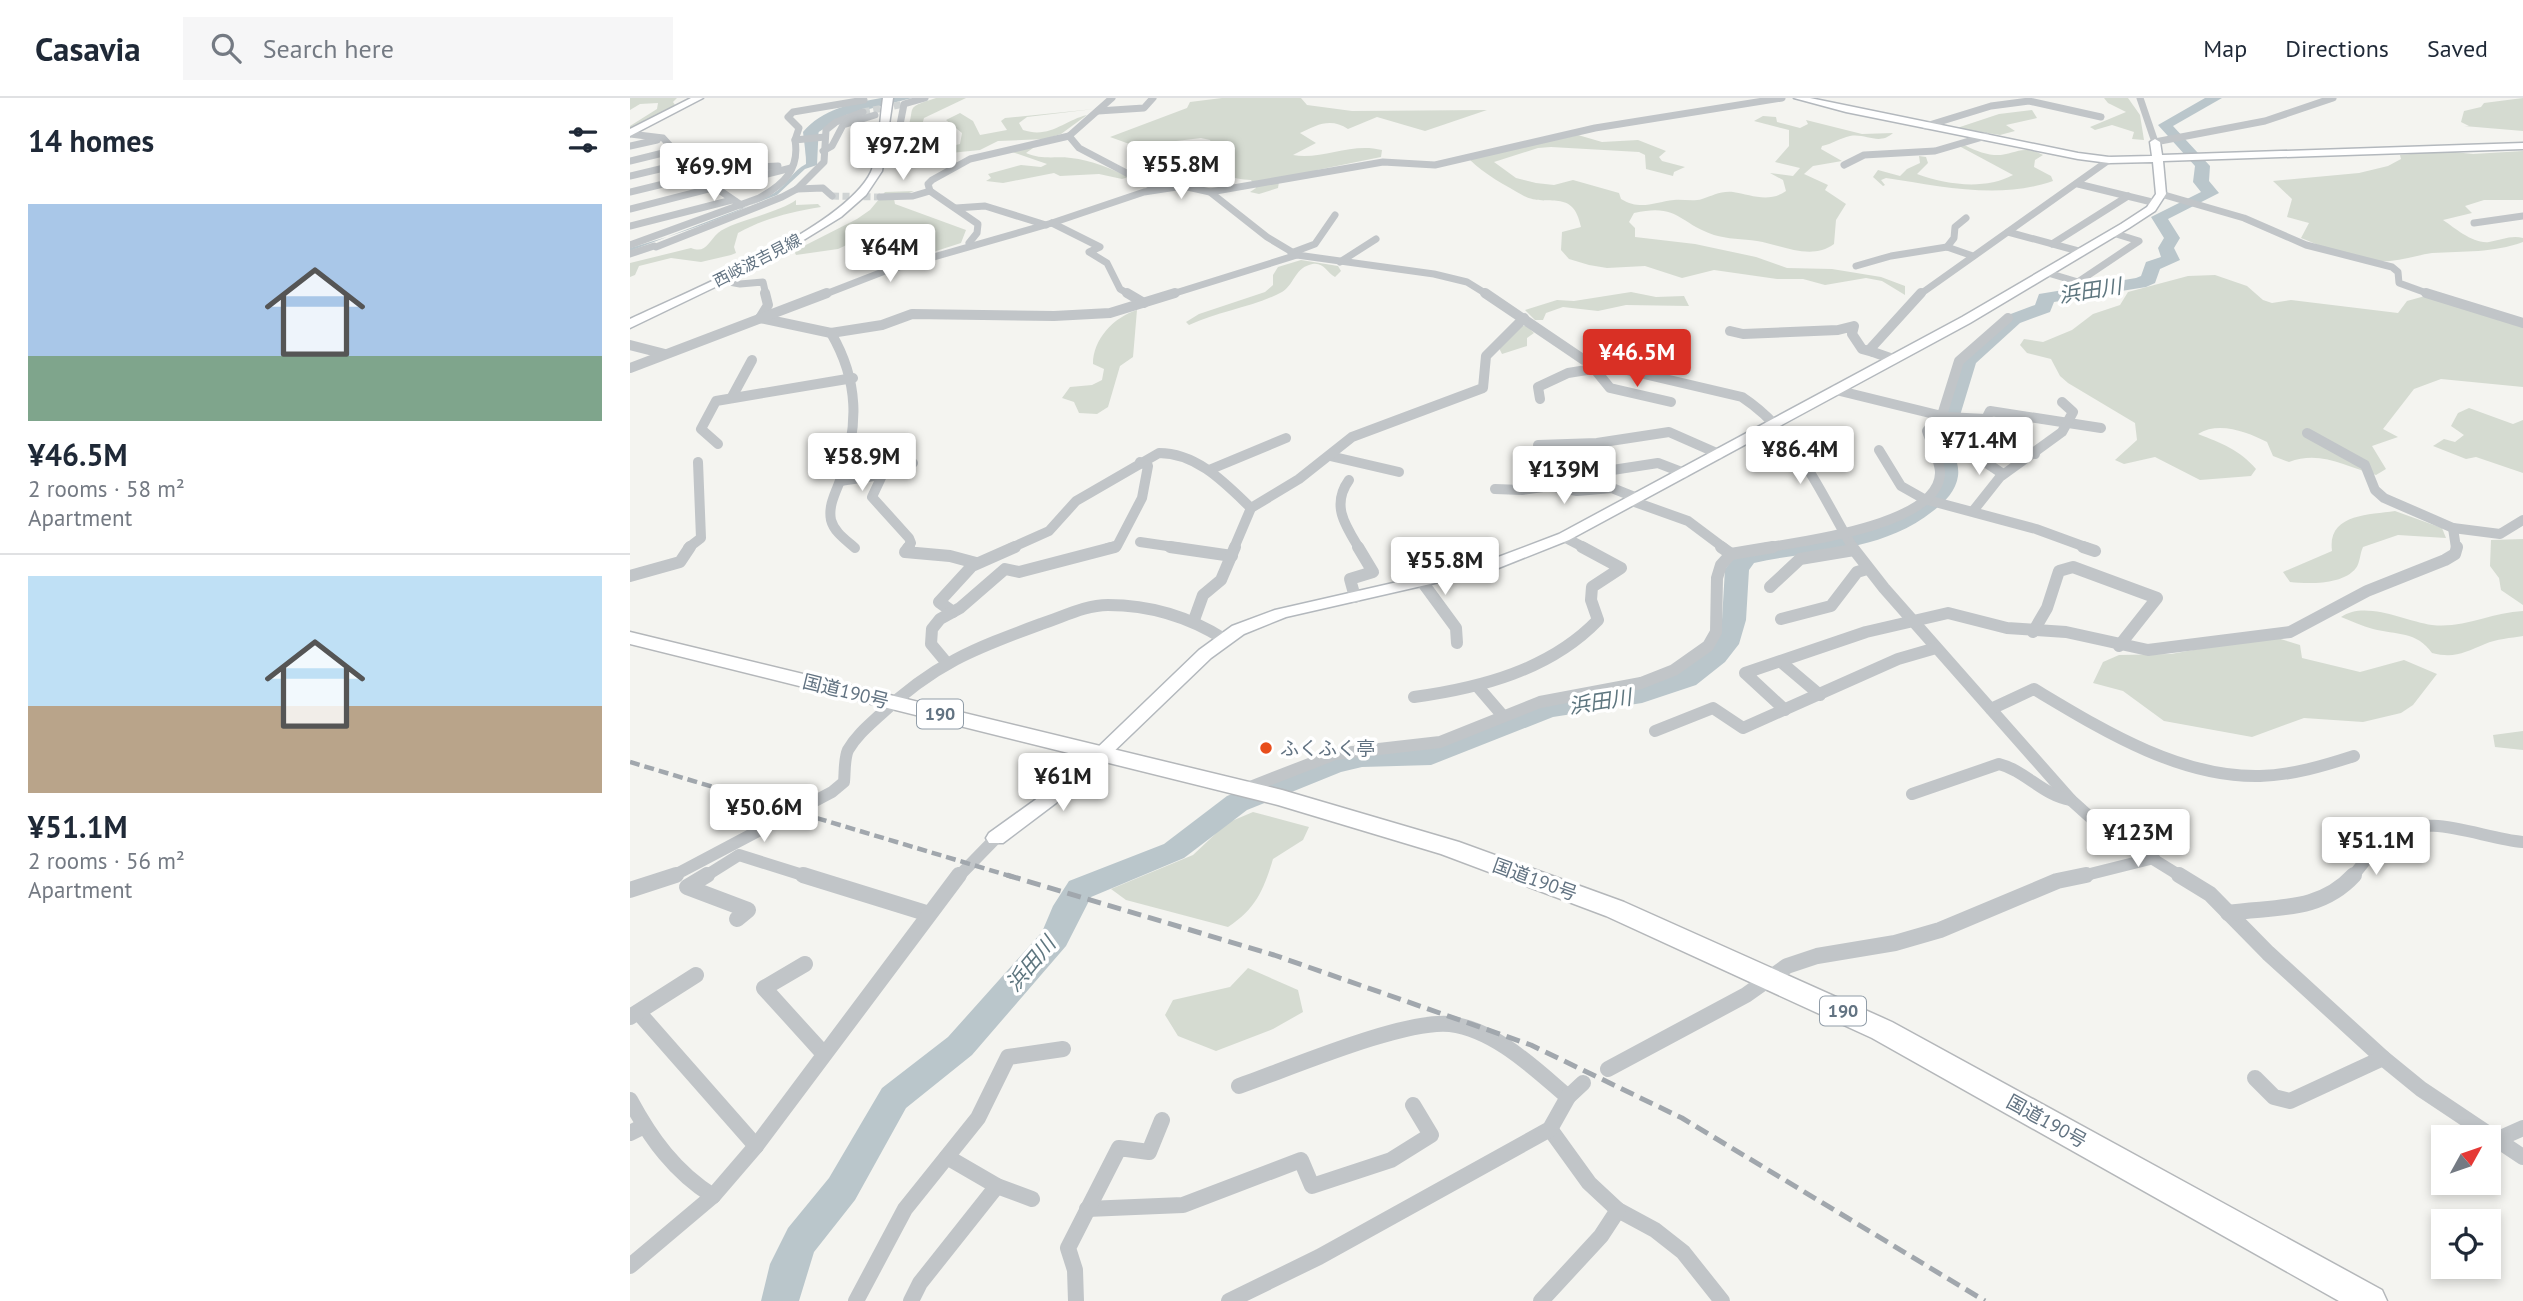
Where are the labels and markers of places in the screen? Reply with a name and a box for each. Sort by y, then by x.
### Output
pin: ¥97.2M [846,122,960,182]
pin: ¥55.8M [1124,141,1238,201]
pin: ¥69.9M [657,144,771,203]
pin: ¥64M [849,225,931,284]
pin: ¥46.5M [1580,330,1694,389]
pin: ¥71.4M [1922,418,2036,477]
pin: ¥86.4M [1743,426,1857,486]
pin: ¥58.9M [805,434,919,493]
pin: ¥139M [1515,446,1613,506]
pin: ¥55.8M [1388,538,1502,597]
place label: ふくふく亭 [1280,736,1375,760]
marker: ふくふく亭 [1258,740,1274,756]
pin: ¥61M [1022,754,1104,813]
pin: ¥50.6M [707,784,821,844]
pin: ¥123M [2089,810,2187,869]
pin: ¥51.1M [2319,818,2433,877]

